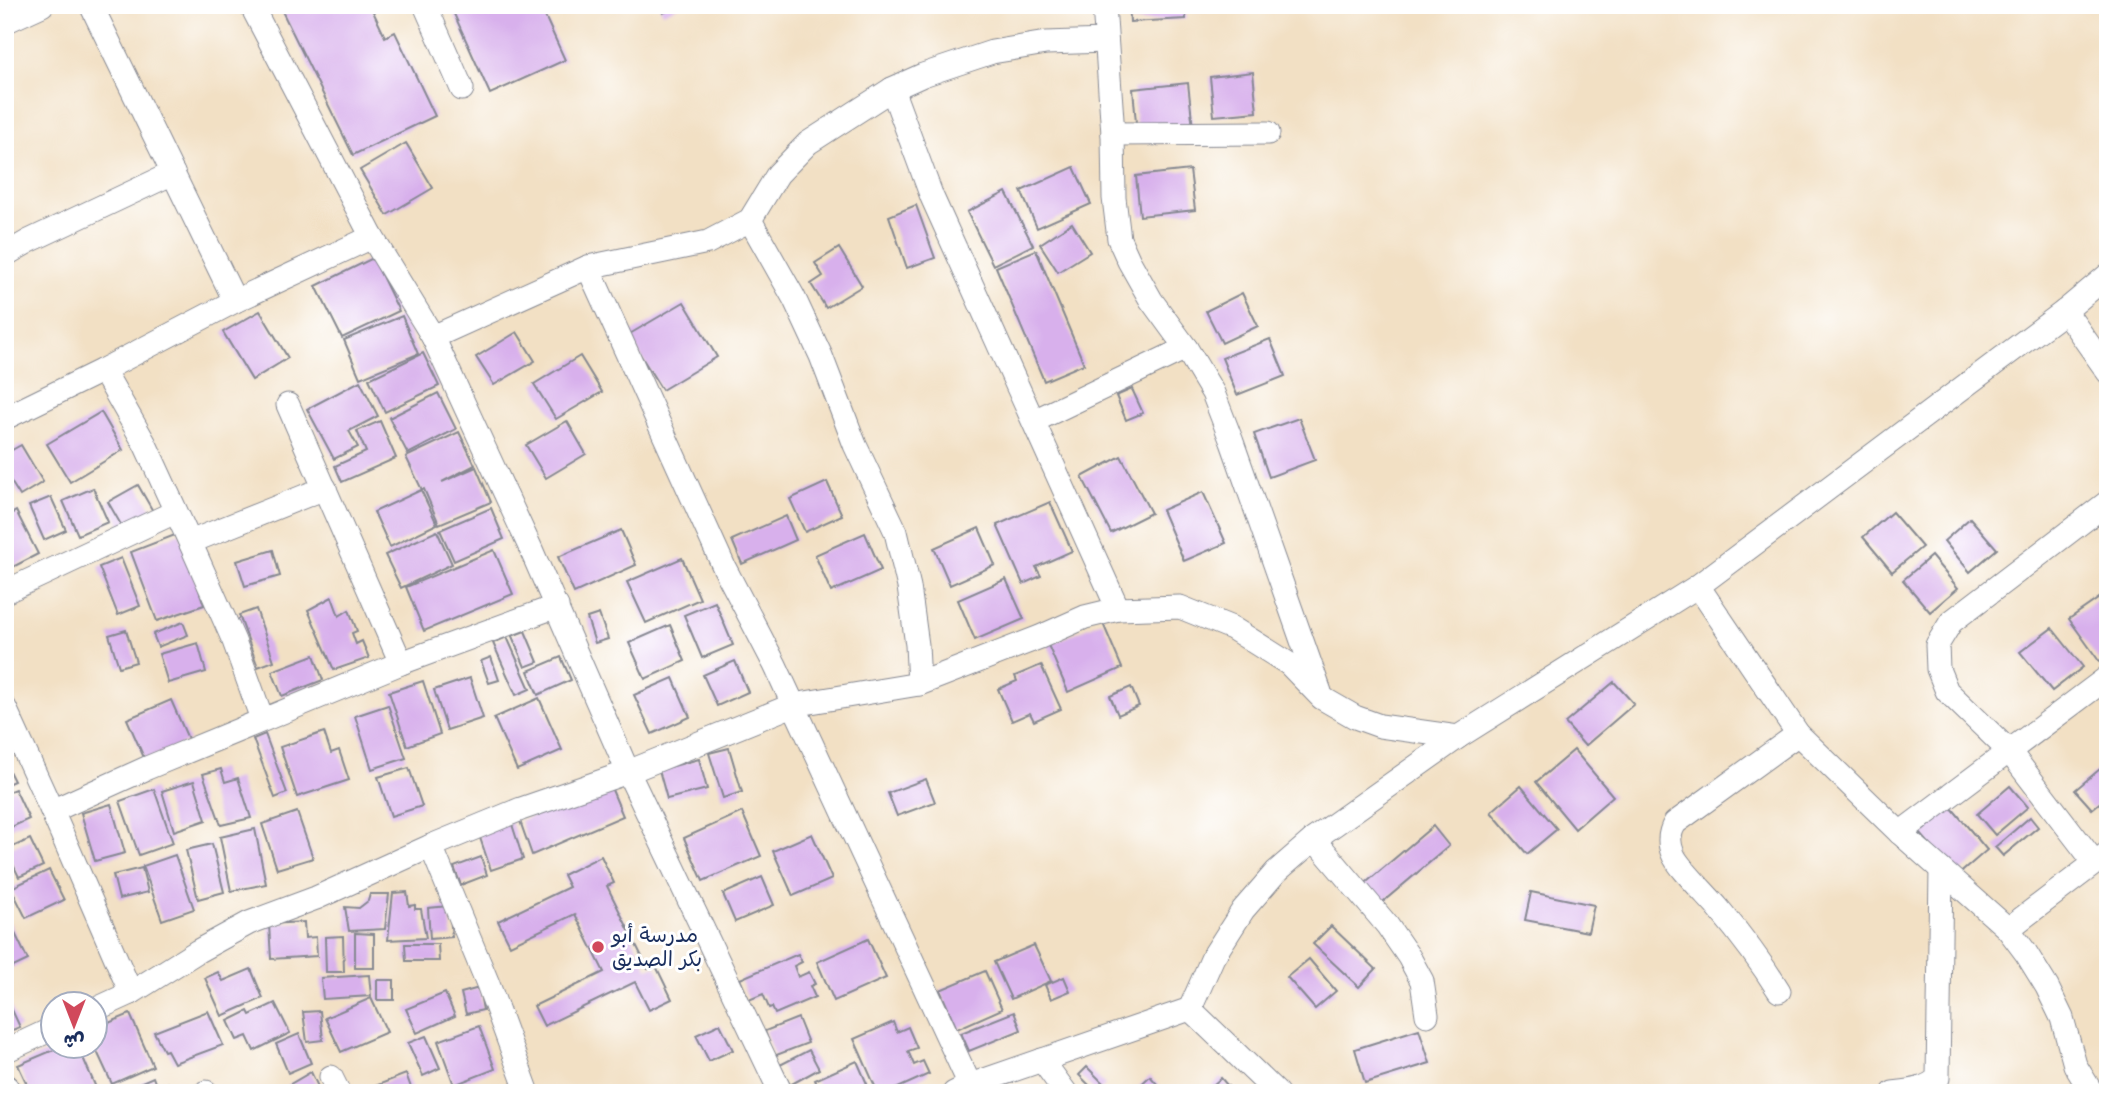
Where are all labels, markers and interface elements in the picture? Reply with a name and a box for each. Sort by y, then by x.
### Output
place label: مدرسة أبو بكر الصديق [610,920,702,972]
marker: مدرسة أبو بكر الصديق [590,939,606,955]
north arrow [38,990,108,1060]
text: ش [63,1030,84,1055]

